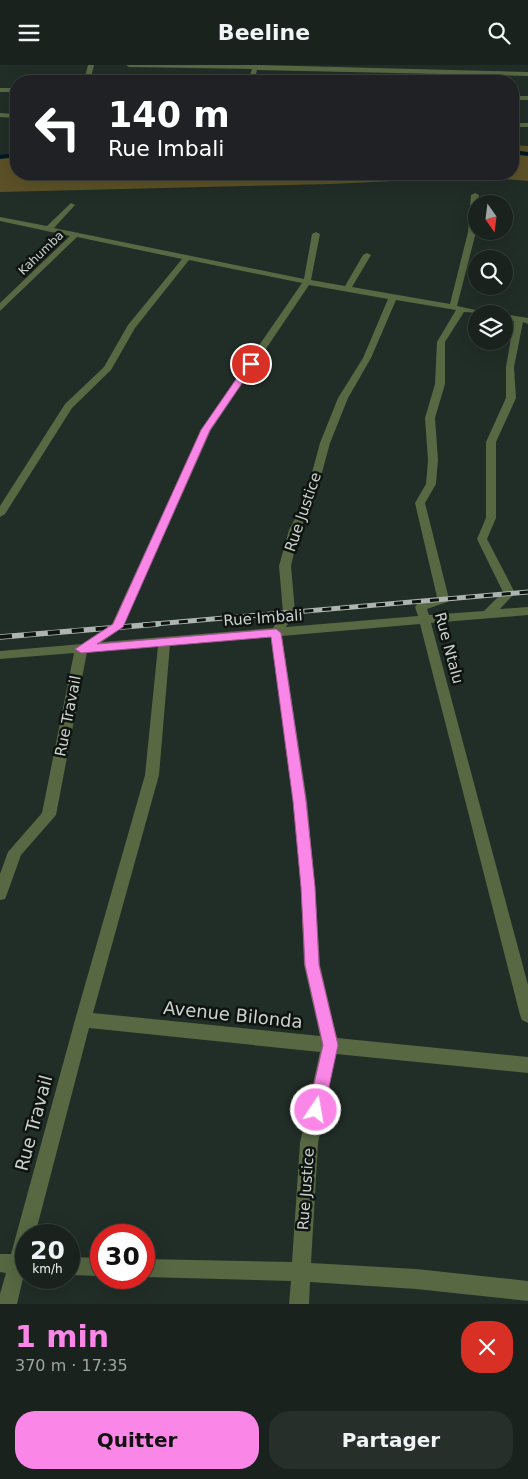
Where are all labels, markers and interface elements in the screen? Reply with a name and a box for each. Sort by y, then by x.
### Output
icon: menu [15,19,43,47]
icon: search [485,19,513,47]
text: Beeline [218,20,310,45]
icon: left [25,95,90,160]
text: 140 m [108,95,230,135]
text: Rue Imbali [108,136,224,161]
north arrow [468,195,512,240]
map controls [468,195,513,350]
street label: Kahumba [16,228,66,278]
button: search [468,250,513,295]
button: layers [468,305,513,350]
pin [230,343,272,385]
icon: arrive [237,350,265,378]
street label: Rue Justice [281,470,325,554]
street label: Rue Imbali [223,606,303,630]
street label: Rue Ntalu [431,610,467,686]
street label: Rue Travail [51,674,85,758]
street label: Avenue Bilonda [162,997,304,1032]
street label: Rue Travail [11,1073,56,1173]
position arrow [289,1083,341,1135]
street label: Rue Justice [294,1147,318,1231]
speed limit sign: 30 [90,1224,155,1289]
text: 20 [30,1236,65,1265]
text: km/h [32,1262,63,1276]
text: 1 min [15,1319,109,1354]
button: close [461,1321,513,1373]
text: 370 m · 17:35 [15,1356,128,1375]
button: Quitter [15,1411,259,1469]
button: Partager [269,1411,513,1469]

